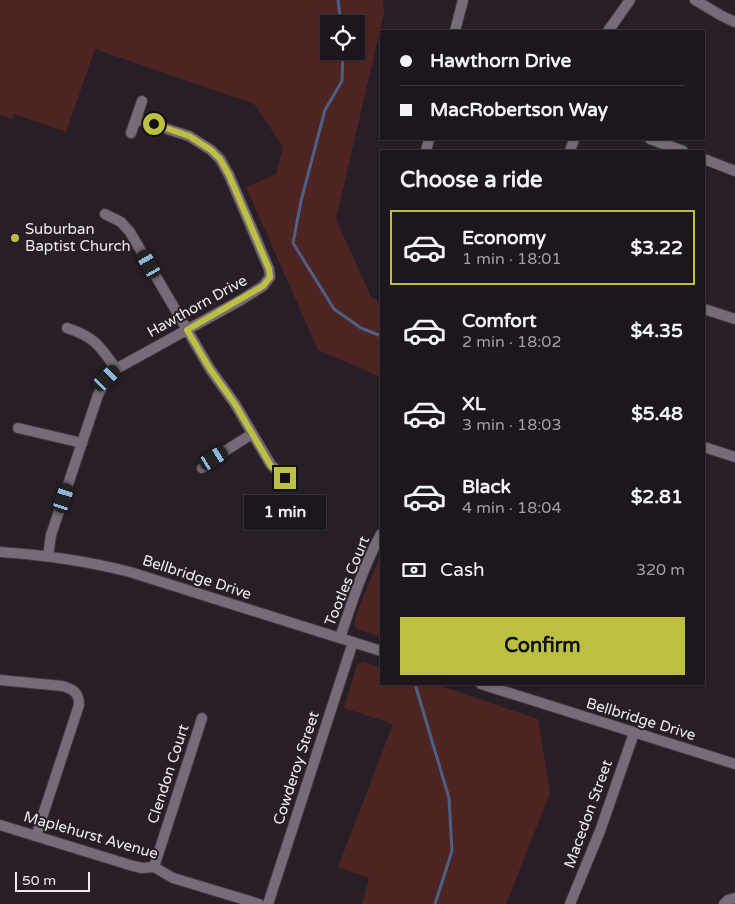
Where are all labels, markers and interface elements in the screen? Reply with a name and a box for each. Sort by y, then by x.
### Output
map controls [320,15,365,60]
button: locate [320,15,365,60]
text: Hawthorn Drive [430,50,571,72]
text: MacRobertson Way [430,99,608,121]
route start [143,113,165,135]
text: Choose a ride [400,167,543,193]
place label: Suburban Baptist Church [25,220,131,255]
icon: car [402,225,447,270]
text: Economy [462,227,546,249]
marker: Suburban Baptist Church [9,232,21,244]
text: $3.22 [631,237,683,259]
car [135,247,162,281]
text: 1 min · 18:01 [462,249,561,269]
street label: Hawthorn Drive [144,271,250,341]
icon: car [402,308,447,353]
text: Comfort [462,310,536,332]
text: $4.35 [631,320,683,342]
text: 2 min · 18:02 [462,332,561,352]
car [90,362,123,394]
icon: car [402,391,447,436]
text: XL [462,393,486,415]
text: $5.48 [631,403,683,425]
text: 3 min · 18:03 [462,415,561,435]
car [197,444,230,472]
route end [274,467,296,489]
icon: car [402,474,447,519]
text: Black [462,476,511,498]
car [52,481,75,515]
text: $2.81 [631,486,683,508]
callout: 1 min [244,496,326,530]
text: 4 min · 18:04 [462,498,561,518]
text: 1 min [264,502,306,522]
street label: Tootles Court [321,533,373,629]
street label: Bellbridge Drive [140,551,254,603]
icon: cash [400,556,428,584]
text: Cash [440,559,485,581]
text: 320 m [636,560,685,580]
button: Confirm [400,617,685,675]
street label: Bellbridge Drive [584,694,698,744]
street label: Cowderoy Street [269,709,323,827]
street label: Clendon Court [143,722,193,826]
street label: Macedon Street [560,757,616,871]
street label: Maplehurst Avenue [22,807,160,863]
scale bar [15,869,90,892]
text: 50 m [22,872,56,889]

